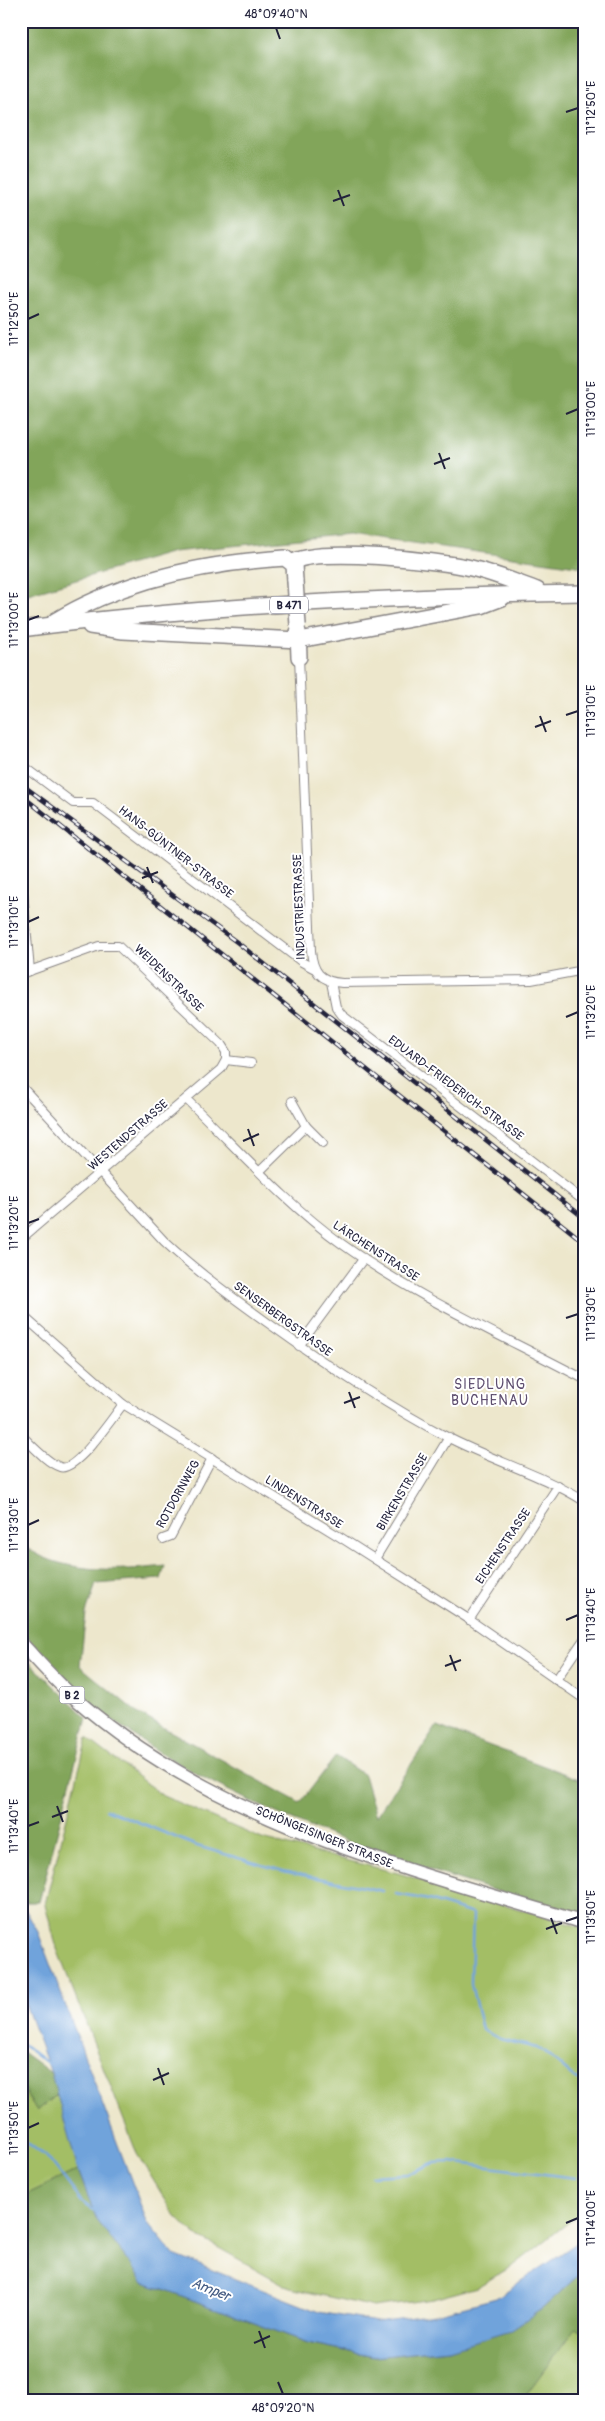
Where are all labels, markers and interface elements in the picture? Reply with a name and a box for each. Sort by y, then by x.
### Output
text: 48°09'40"N [244,7,308,22]
text: 11°12'50"E [584,81,599,135]
text: 11°12'50"E [7,292,22,346]
text: 11°13'00"E [584,381,599,437]
text: 11°13'00"E [7,592,22,648]
road number: B 471 [270,596,308,614]
text: 11°13'10"E [584,685,599,737]
street label: HANS-GÜNTNER-STRASSE [115,802,237,902]
street label: INDUSTRIESTRASSE [290,854,309,960]
text: 11°13'10"E [7,896,22,948]
street label: WEIDENSTRASSE [131,941,206,1015]
text: 11°13'20"E [584,985,599,1039]
street label: EDUARD-FRIEDERICH-STRASSE [385,1033,526,1144]
street label: WESTENDSTRASSE [85,1097,171,1174]
text: 11°13'20"E [7,1196,22,1250]
street label: LÄRCHENSTRASSE [330,1217,422,1285]
street label: SENSERBERGSTRASSE [230,1279,335,1360]
text: 11°13'30"E [584,1287,599,1341]
district label: SIEDLUNG BUCHENAU [451,1376,529,1409]
street label: BIRKENSTRASSE [373,1451,431,1534]
street label: ROTDORNWEG [153,1457,203,1531]
street label: LINDENSTRASSE [262,1472,345,1532]
text: 11°13'30"E [7,1498,22,1552]
street label: EICHENSTRASSE [473,1506,534,1587]
text: 11°13'40"E [584,1588,599,1642]
road number: B 2 [60,1686,84,1704]
text: 11°13'40"E [7,1799,22,1853]
street label: SCHÖNGEISINGER STRASSE [253,1802,395,1872]
text: 11°13'50"E [584,1890,599,1944]
text: 11°13'50"E [7,2101,22,2155]
text: 11°14'00"E [584,2190,599,2246]
water label: Amper [189,2274,234,2306]
text: 48°09'20"N [252,2401,314,2416]

